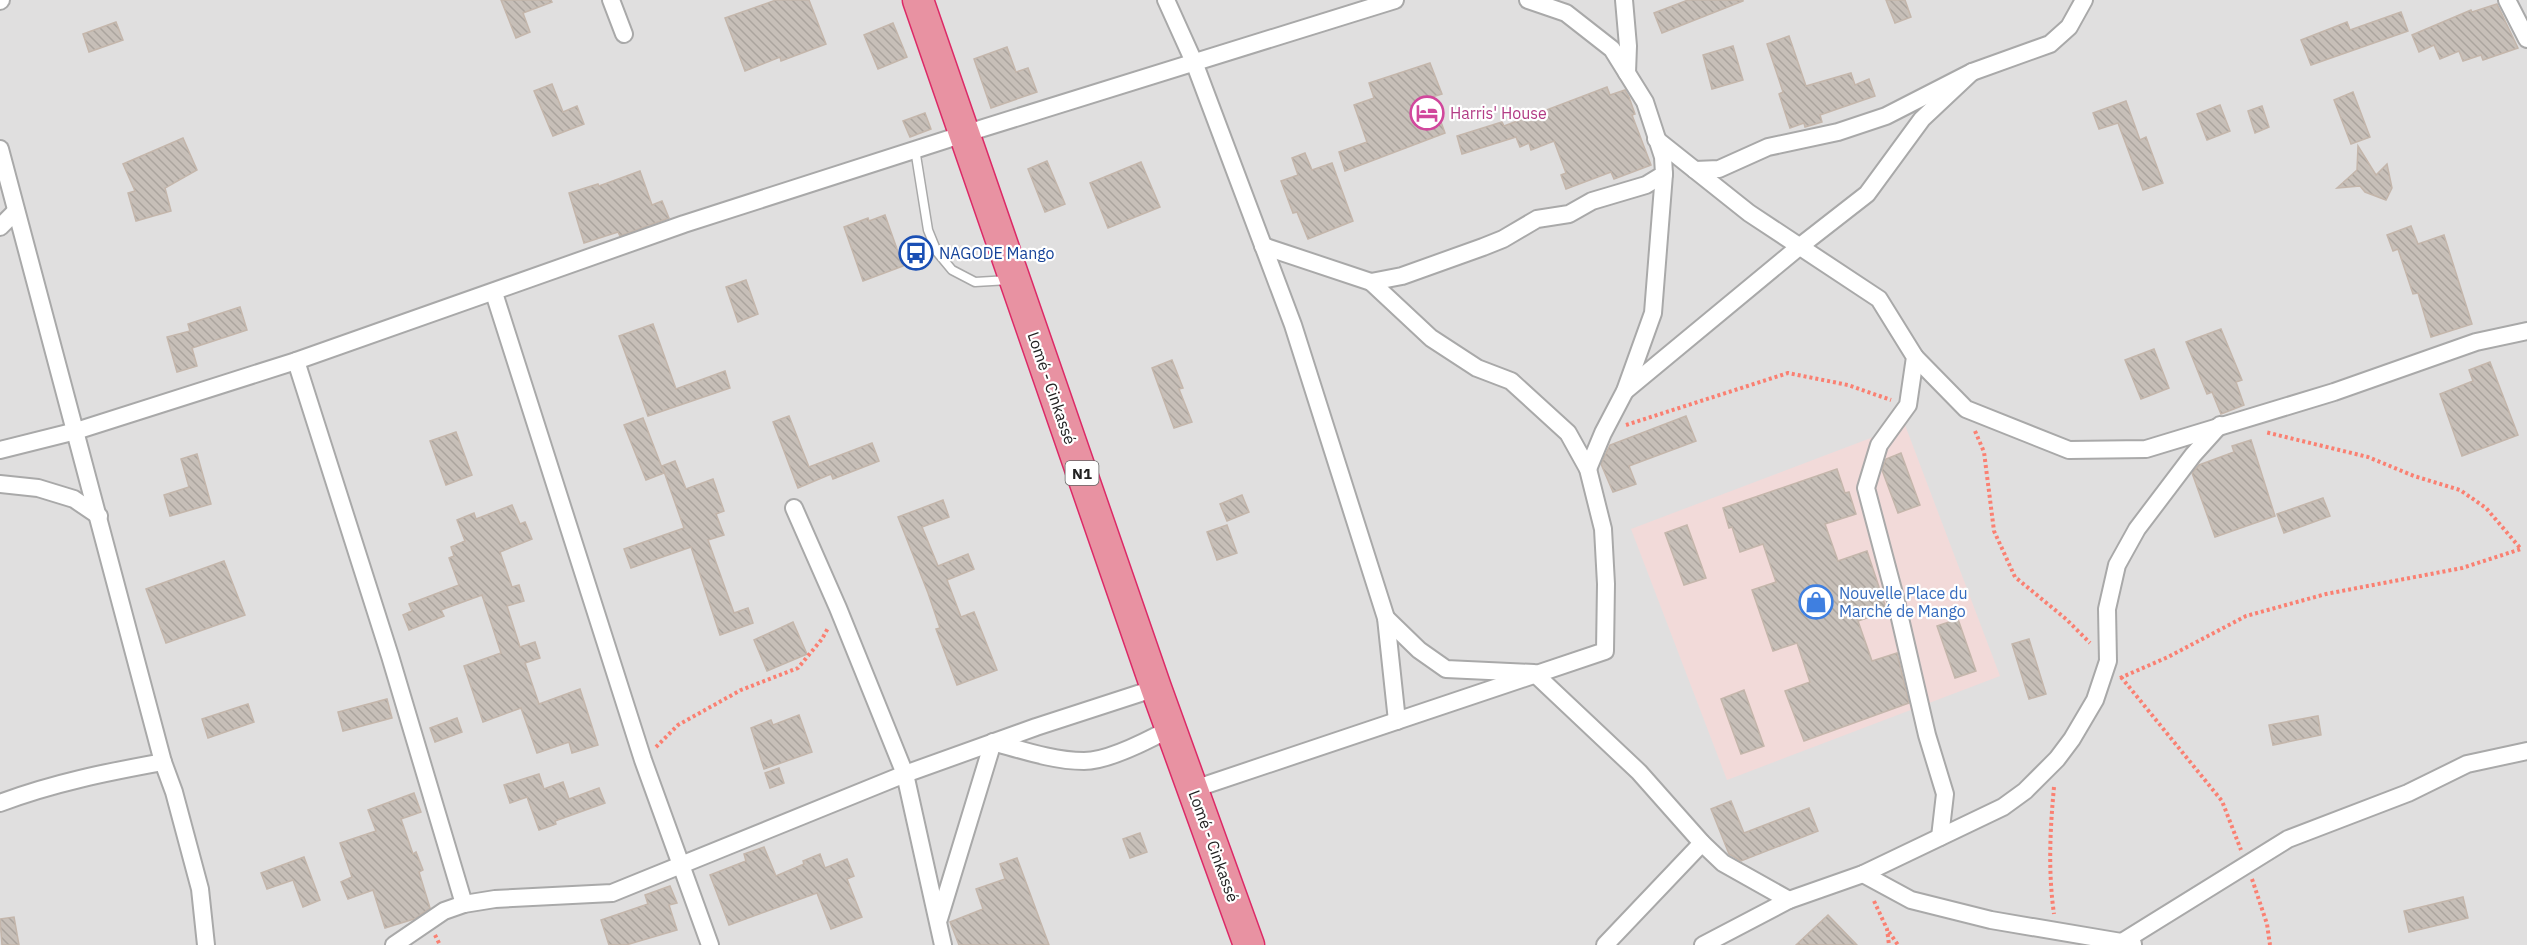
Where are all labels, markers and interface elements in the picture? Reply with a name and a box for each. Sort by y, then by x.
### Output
hotel icon: Harris' House [1409,95,1445,131]
place label: Harris' House [1450,103,1547,123]
bus stop icon: NAGODE Mango [898,235,934,271]
place label: NAGODE Mango [939,243,1055,263]
street label: Lomé - Cinkassé [1023,329,1081,447]
road number: N1 [1066,461,1098,485]
place label: Nouvelle Place du Marché de Mango [1839,583,1968,621]
shop icon: Nouvelle Place du Marché de Mango [1798,584,1834,620]
street label: Lomé - Cinkassé [1184,787,1244,905]

